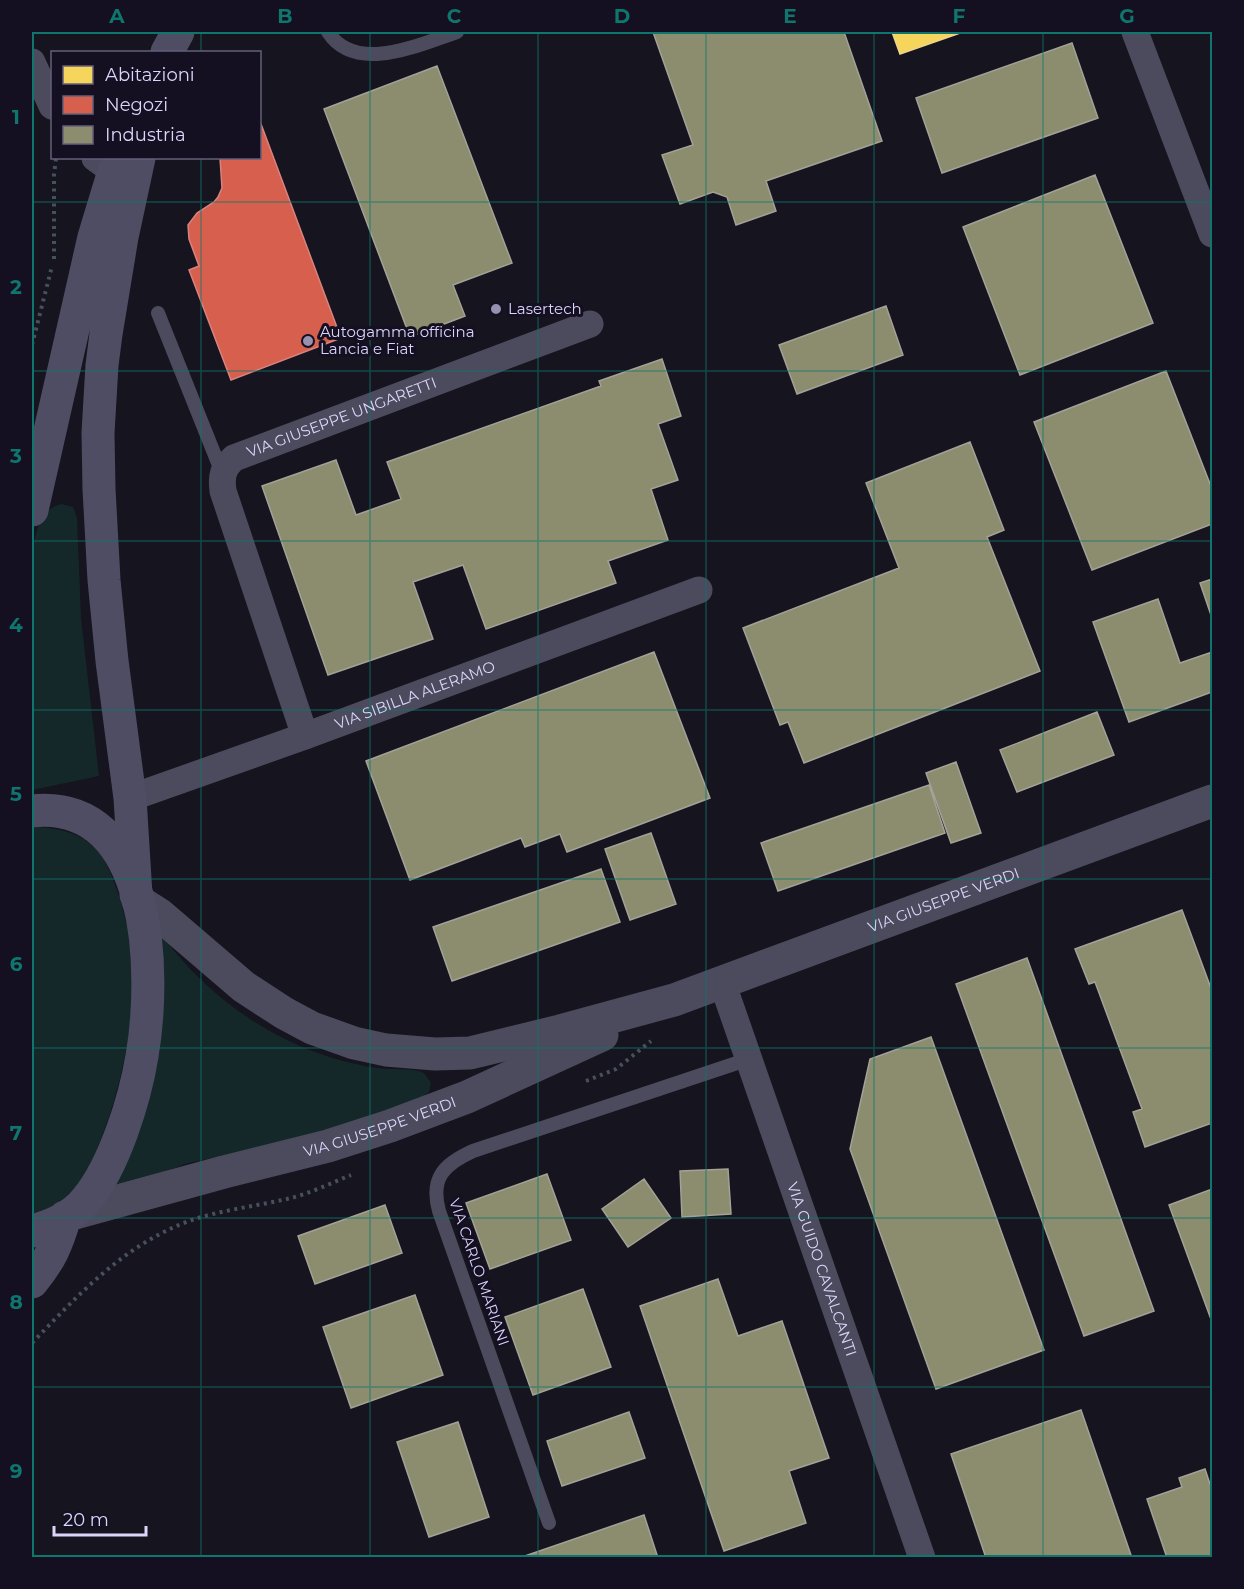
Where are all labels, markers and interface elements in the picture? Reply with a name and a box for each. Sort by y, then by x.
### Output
text: A [108,4,125,28]
text: B [277,4,293,28]
text: C [447,4,462,28]
text: D [614,4,630,28]
text: E [783,4,797,28]
text: F [953,4,966,28]
text: G [1119,4,1135,28]
legend [51,51,261,159]
text: Abitazioni [105,64,195,86]
text: Negozi [105,94,168,116]
text: 1 [12,105,20,129]
text: Industria [105,124,186,146]
text: 2 [10,275,22,299]
place label: Lasertech [508,299,582,318]
marker: Lasertech [489,302,503,316]
place label: Autogamma officina Lancia e Fiat [320,322,475,358]
marker: Autogamma officina Lancia e Fiat [301,334,315,348]
street label: VIA GIUSEPPE UNGARETTI [244,373,439,461]
text: 3 [9,444,22,468]
text: 4 [9,613,23,637]
street label: VIA SIBILLA ALERAMO [332,656,498,733]
text: 5 [10,782,22,806]
street label: VIA GIUSEPPE VERDI [865,863,1022,936]
text: 6 [10,952,23,976]
street label: VIA GIUSEPPE VERDI [301,1092,459,1161]
text: 7 [10,1121,22,1145]
street label: VIA GUIDO CAVALCANTI [783,1180,861,1359]
street label: VIA CARLO MARIANI [445,1196,514,1348]
text: 8 [9,1290,23,1314]
text: 9 [10,1459,22,1483]
scale bar [54,1499,146,1537]
text: 20 m [63,1509,109,1531]

